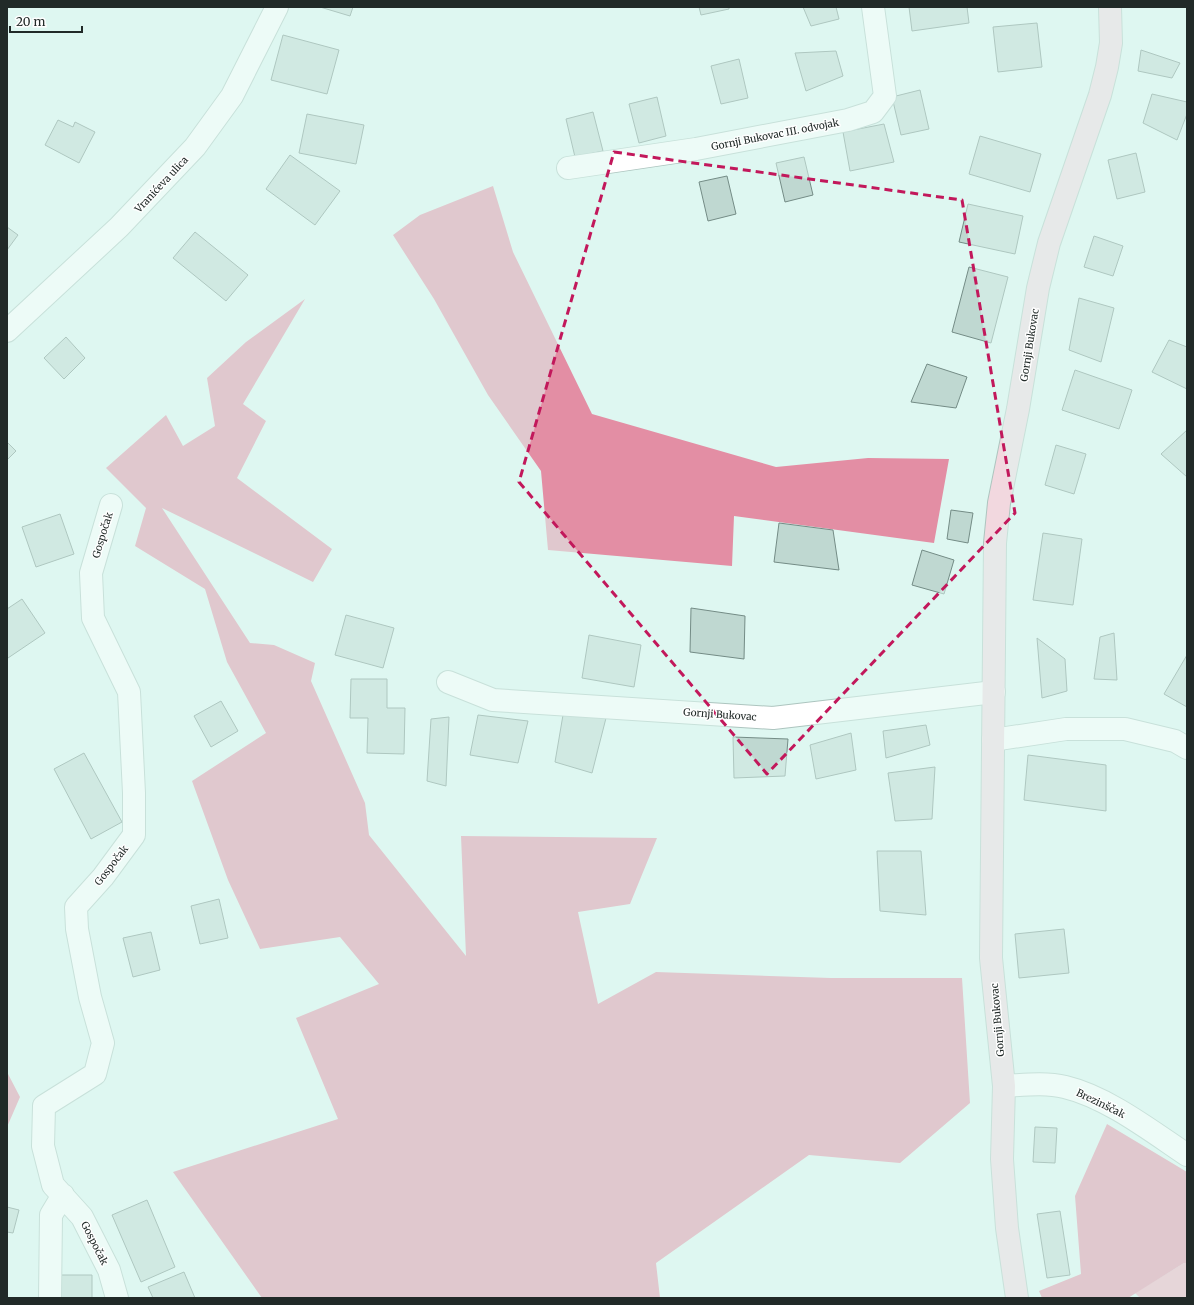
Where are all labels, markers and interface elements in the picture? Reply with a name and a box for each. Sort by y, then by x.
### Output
scale bar [10,8,82,34]
text: 20 m [16,14,45,29]
street label: Gornji Bukovac III. odvojak [710,116,841,153]
street label: Vranićeva ulica [131,153,191,216]
street label: Gornji Bukovac [1017,308,1042,382]
street label: Gospočak [89,510,116,560]
street label: Gornji Bukovac [683,705,757,724]
street label: Gospočak [92,842,132,888]
street label: Gornji Bukovac [988,983,1007,1057]
street label: Brezinščak [1074,1086,1128,1121]
street label: Gospočak [78,1219,111,1268]

